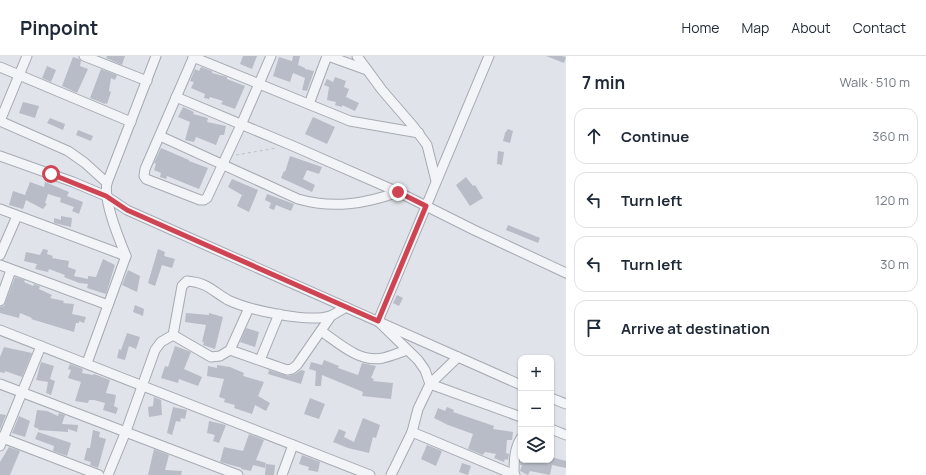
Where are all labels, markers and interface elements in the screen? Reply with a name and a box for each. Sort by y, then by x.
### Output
text: Pinpoint [20,15,98,41]
text: Home [682,18,719,37]
text: Map [741,18,769,37]
text: About [791,18,831,37]
text: Contact [853,18,906,37]
text: 7 min [582,71,625,94]
text: Walk · 510 m [839,73,910,91]
icon: ahead [583,125,605,147]
text: Continue [621,126,689,147]
text: 360 m [872,127,909,145]
route start [42,165,60,183]
route end [389,183,407,201]
icon: left [583,189,605,211]
text: Turn left [621,190,683,211]
text: 120 m [875,191,909,209]
icon: left [583,253,605,275]
text: Turn left [621,254,683,275]
text: 30 m [880,255,909,273]
icon: arrive [583,317,605,339]
text: Arrive at destination [621,318,770,339]
map controls [518,355,554,463]
button: + [518,355,554,391]
button: − [518,391,554,427]
button: layers [518,427,554,463]

